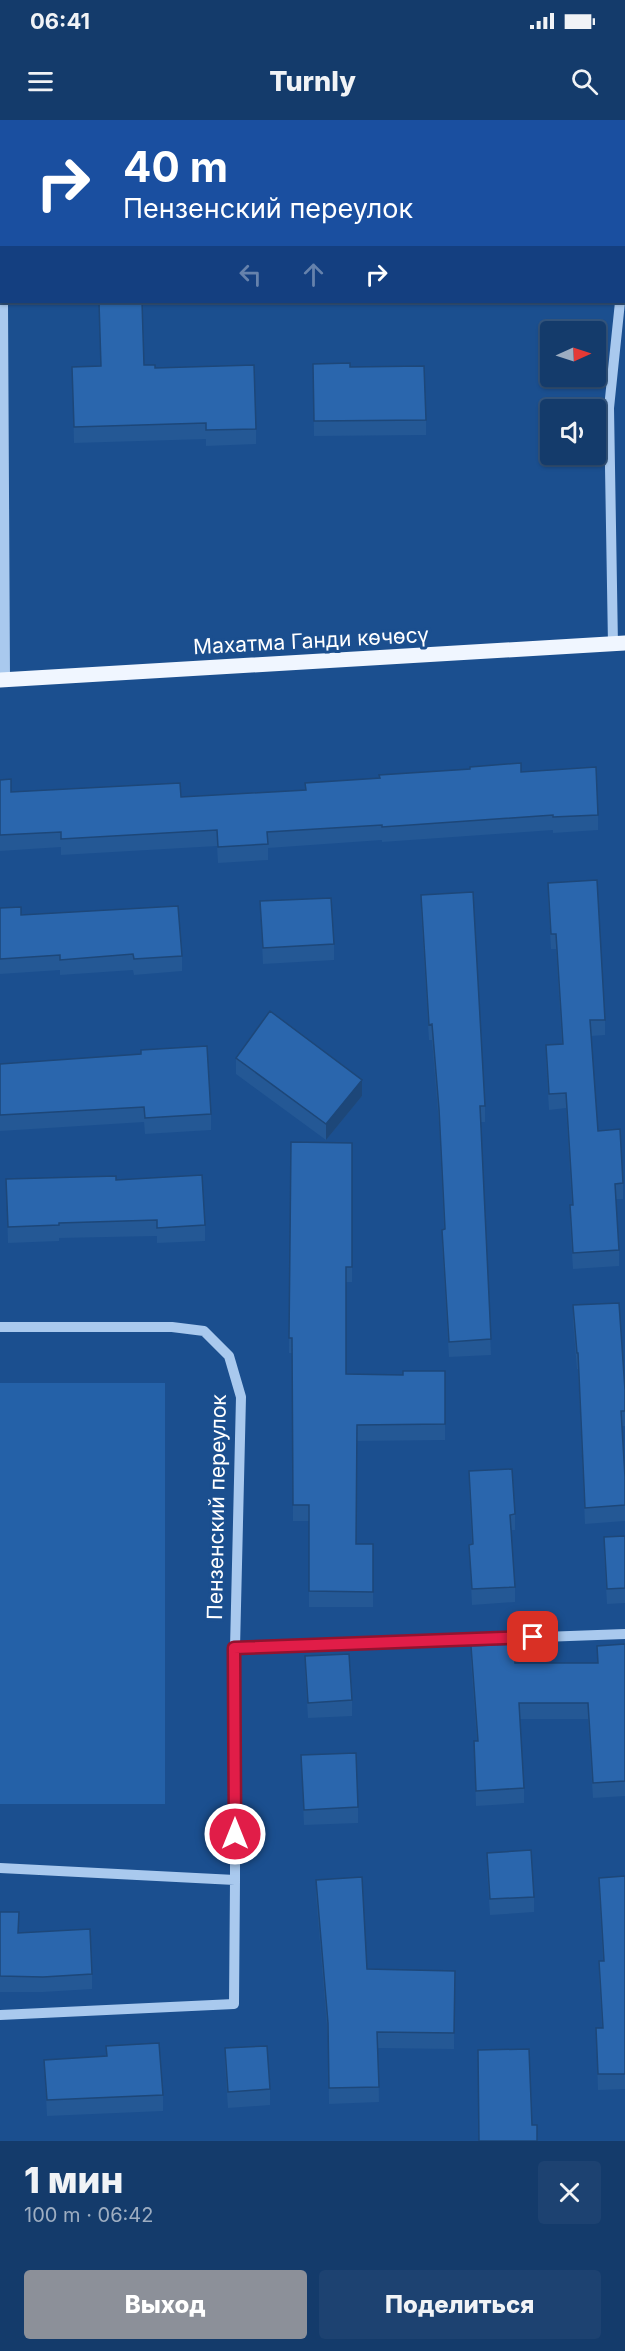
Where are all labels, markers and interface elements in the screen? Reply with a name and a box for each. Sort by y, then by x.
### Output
text: 06:41 [30,8,90,34]
icon: menu [24,65,57,98]
text: Turnly [269,65,356,98]
icon: search [568,65,601,98]
text: 40 m [123,141,228,192]
icon: right [24,144,102,222]
text: Пензенский переулок [123,192,413,225]
icon: left [234,258,267,291]
icon: ahead [297,258,330,291]
icon: right [360,258,393,291]
north arrow [540,321,606,387]
map controls [540,321,606,465]
button: sound [540,399,606,465]
street label: Махатма Ганди көчөсү [192,622,430,659]
street label: Пензенский переулок [202,1393,231,1620]
pin [507,1611,558,1662]
icon: arrive [516,1620,549,1653]
position arrow [203,1802,267,1866]
text: 1 мин [24,2158,123,2202]
button: close [538,2161,601,2224]
text: 100 m · 06:42 [24,2203,153,2227]
button: Выход [24,2270,307,2339]
button: Поделиться [319,2270,601,2339]

